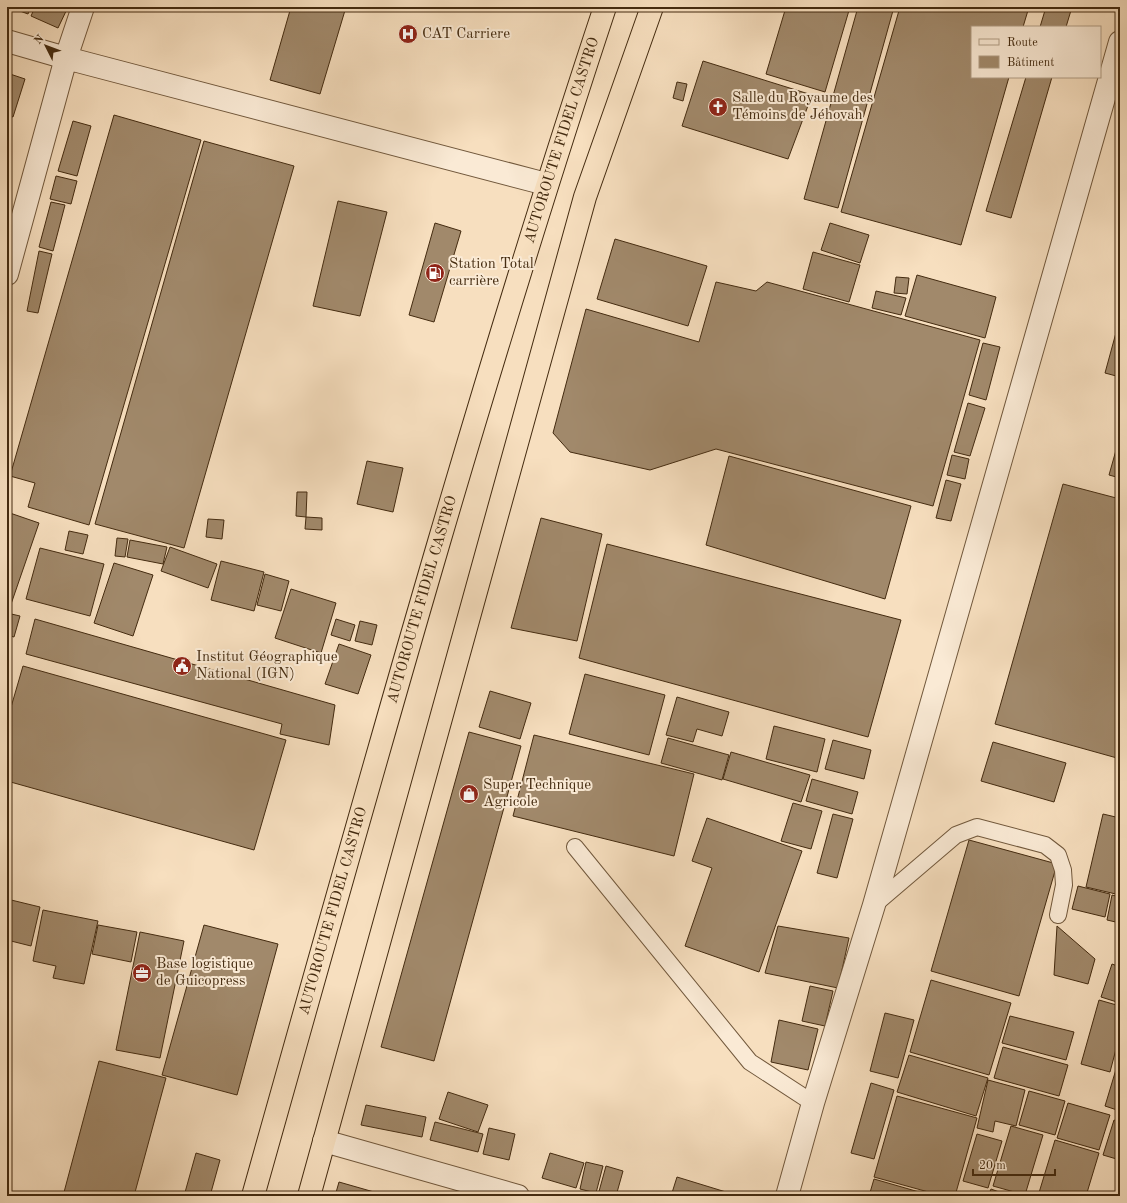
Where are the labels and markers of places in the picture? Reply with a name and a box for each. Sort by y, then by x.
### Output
hospital icon: CAT Carriere [397,23,419,45]
place label: CAT Carriere [422,27,510,42]
place label: Salle du Royaume des Témoins de Jéhovah [732,91,873,123]
church icon: Salle du Royaume des Témoins de Jéhovah [707,96,729,118]
place label: Station Total carrière [449,257,534,289]
fuel station icon: Station Total carrière [424,262,446,284]
place label: Institut Géographique National (IGN) [196,650,338,682]
public building icon: Institut Géographique National (IGN) [171,655,193,677]
place label: Super Technique Agricole [483,778,591,810]
shop icon: Super Technique Agricole [458,783,480,805]
place label: Base logistique de Guicopress [156,957,253,989]
office icon: Base logistique de Guicopress [131,962,153,984]

